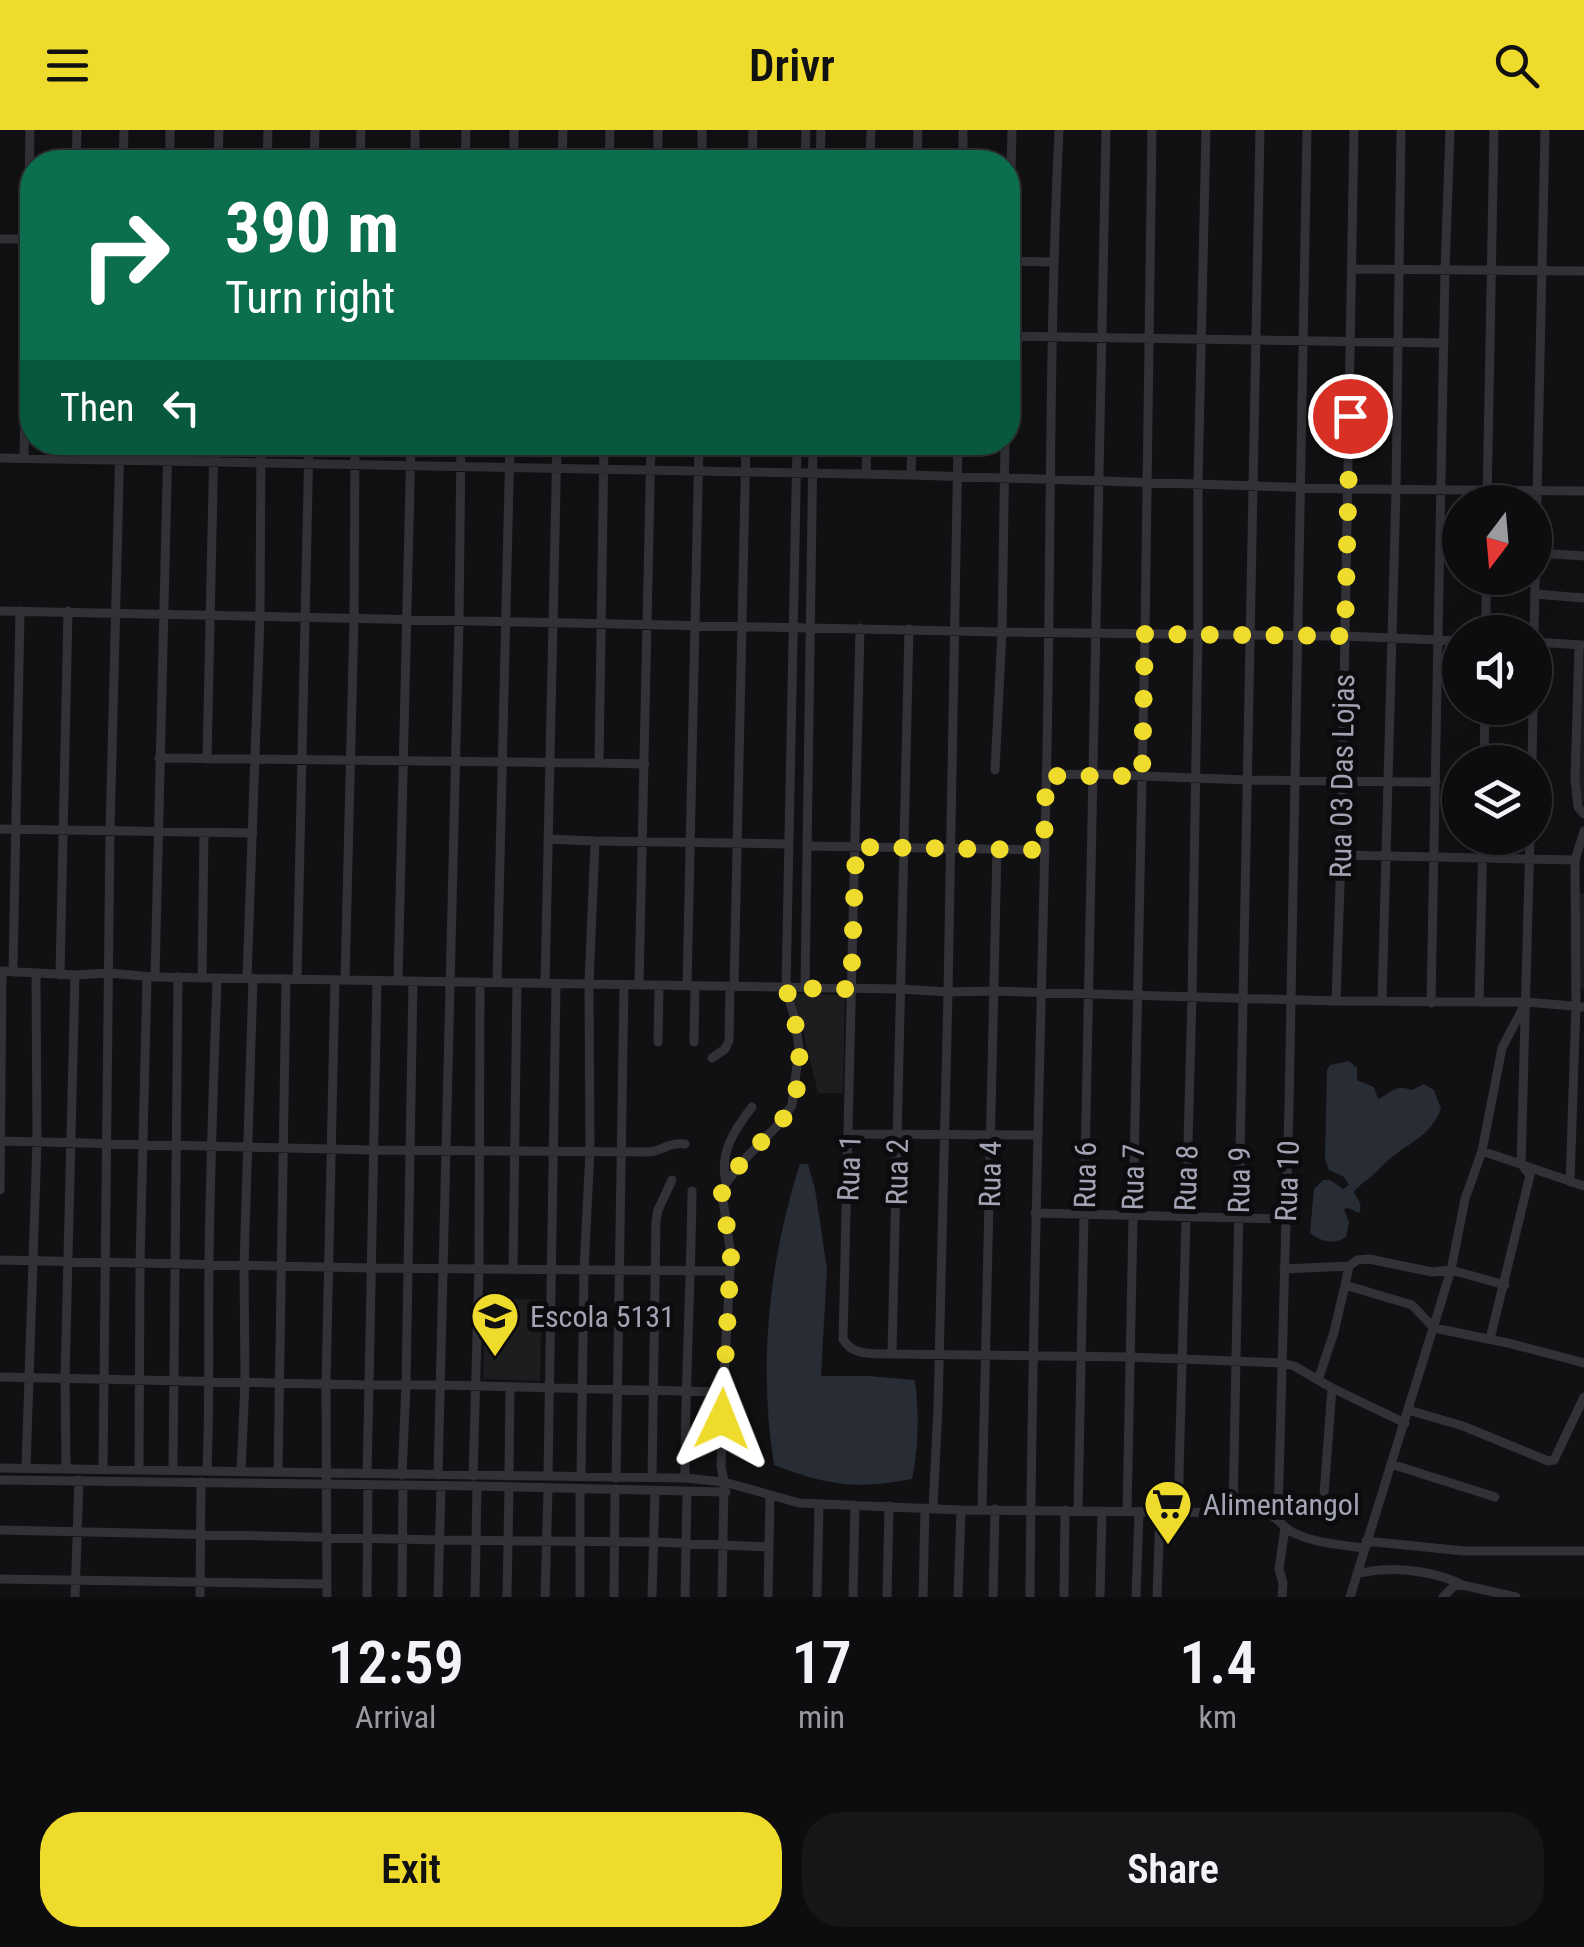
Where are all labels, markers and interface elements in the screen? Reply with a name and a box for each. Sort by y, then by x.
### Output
icon: menu [40,38,95,93]
icon: search [1489,38,1544,93]
text: Drivr [749,39,835,92]
text: 390 m [225,187,399,269]
icon: right [60,190,190,320]
text: Turn right [225,271,395,324]
pin [1308,374,1393,459]
icon: left [154,380,209,435]
text: Then [60,386,134,430]
icon: arrive [1323,389,1378,444]
north arrow [1442,485,1552,595]
map controls [1442,485,1552,855]
button: sound [1442,615,1552,725]
street label: Rua 03 Das Lojas [1323,674,1361,878]
button: layers [1442,745,1552,855]
street label: Rua 1 [830,1134,868,1202]
street label: Rua 2 [879,1138,915,1206]
street label: Rua 4 [972,1140,1008,1208]
street label: Rua 10 [1268,1140,1306,1222]
street label: Rua 6 [1067,1141,1103,1209]
street label: Rua 7 [1115,1143,1151,1211]
street label: Rua 8 [1167,1144,1205,1212]
street label: Rua 9 [1221,1146,1257,1214]
school or university icon: Escola 5131 [469,1290,521,1358]
place label: Escola 5131 [530,1299,675,1334]
position arrow [670,1367,774,1471]
supermarket icon: Alimentangol [1142,1478,1194,1546]
place label: Alimentangol [1203,1487,1360,1522]
text: 12:59 [327,1627,464,1698]
text: 17 [791,1627,852,1698]
text: 1.4 [1179,1627,1257,1698]
text: Arrival [355,1698,436,1736]
text: min [798,1698,845,1736]
text: km [1199,1698,1237,1736]
button: Exit [40,1812,782,1927]
button: Share [802,1812,1544,1927]

